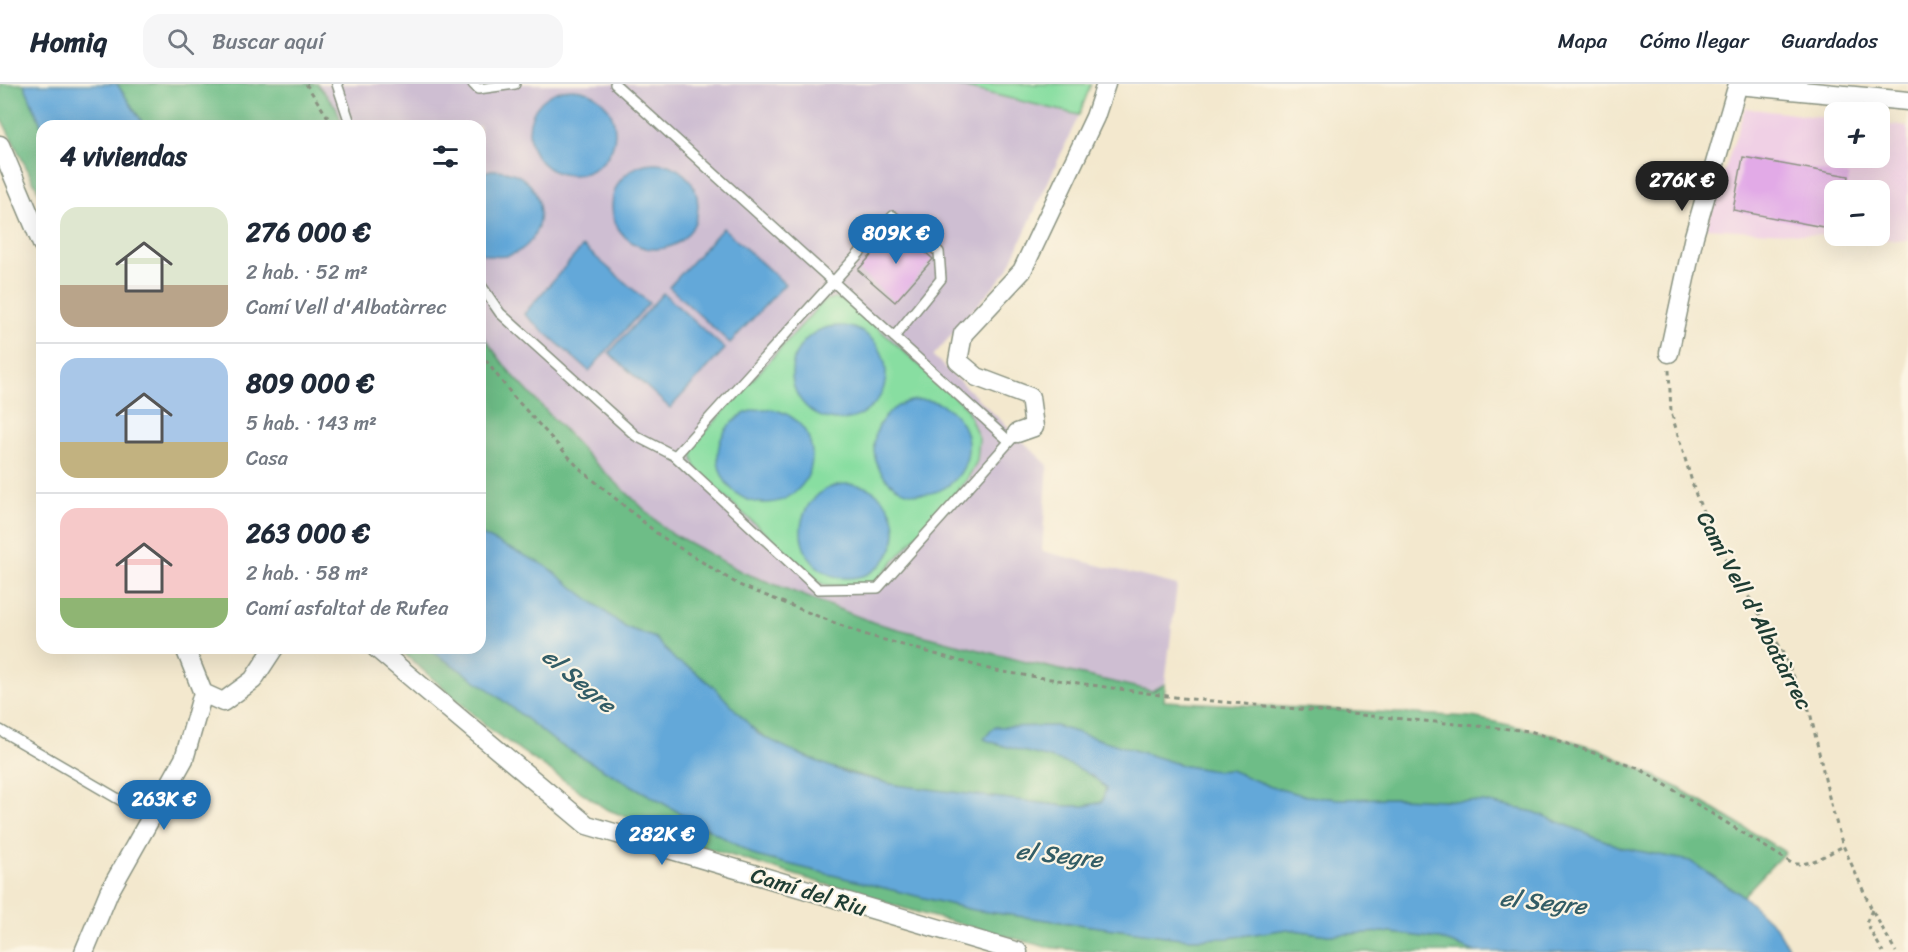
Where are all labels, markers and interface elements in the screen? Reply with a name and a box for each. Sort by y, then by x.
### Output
search box [143,14,563,68]
text: Homiq [30,17,107,66]
text: Buscar aquí [212,22,324,61]
text: Mapa [1558,22,1607,60]
text: Cómo llegar [1640,22,1749,60]
text: Guardados [1782,22,1878,60]
icon: search [164,25,197,58]
map controls [1824,102,1890,246]
button: + [1824,102,1890,168]
text: 4 viviendas [60,133,187,179]
icon: filters [429,140,462,173]
pin: 276K € [1633,161,1731,212]
text: 276K € [1650,163,1714,198]
button: − [1824,180,1890,246]
text: 276 000 € [246,209,371,255]
pin: 809K € [847,214,945,265]
text: 809K € [862,216,930,251]
icon: home [108,231,180,303]
text: 2 hab. · 52 m² [246,255,368,290]
text: Camí Vell d'Albatàrrec [246,290,446,325]
text: 809 000 € [246,360,374,406]
icon: home [108,382,180,454]
text: 5 hab. · 143 m² [246,406,377,441]
text: Casa [246,441,288,476]
street label: Camí Vell d'Albatàrrec [1686,504,1824,717]
text: 263 000 € [246,510,370,556]
icon: home [108,532,180,604]
text: 2 hab. · 58 m² [246,556,368,591]
text: Camí asfaltat de Rufea [246,591,448,626]
water label: el Segre [532,636,627,725]
pin: 263K € [115,780,213,831]
text: 263K € [132,782,196,817]
pin: 282K € [613,815,711,866]
text: 282K € [629,817,695,852]
water label: el Segre [1014,830,1107,881]
street label: Camí del Riu [746,855,872,928]
water label: el Segre [1498,877,1591,928]

